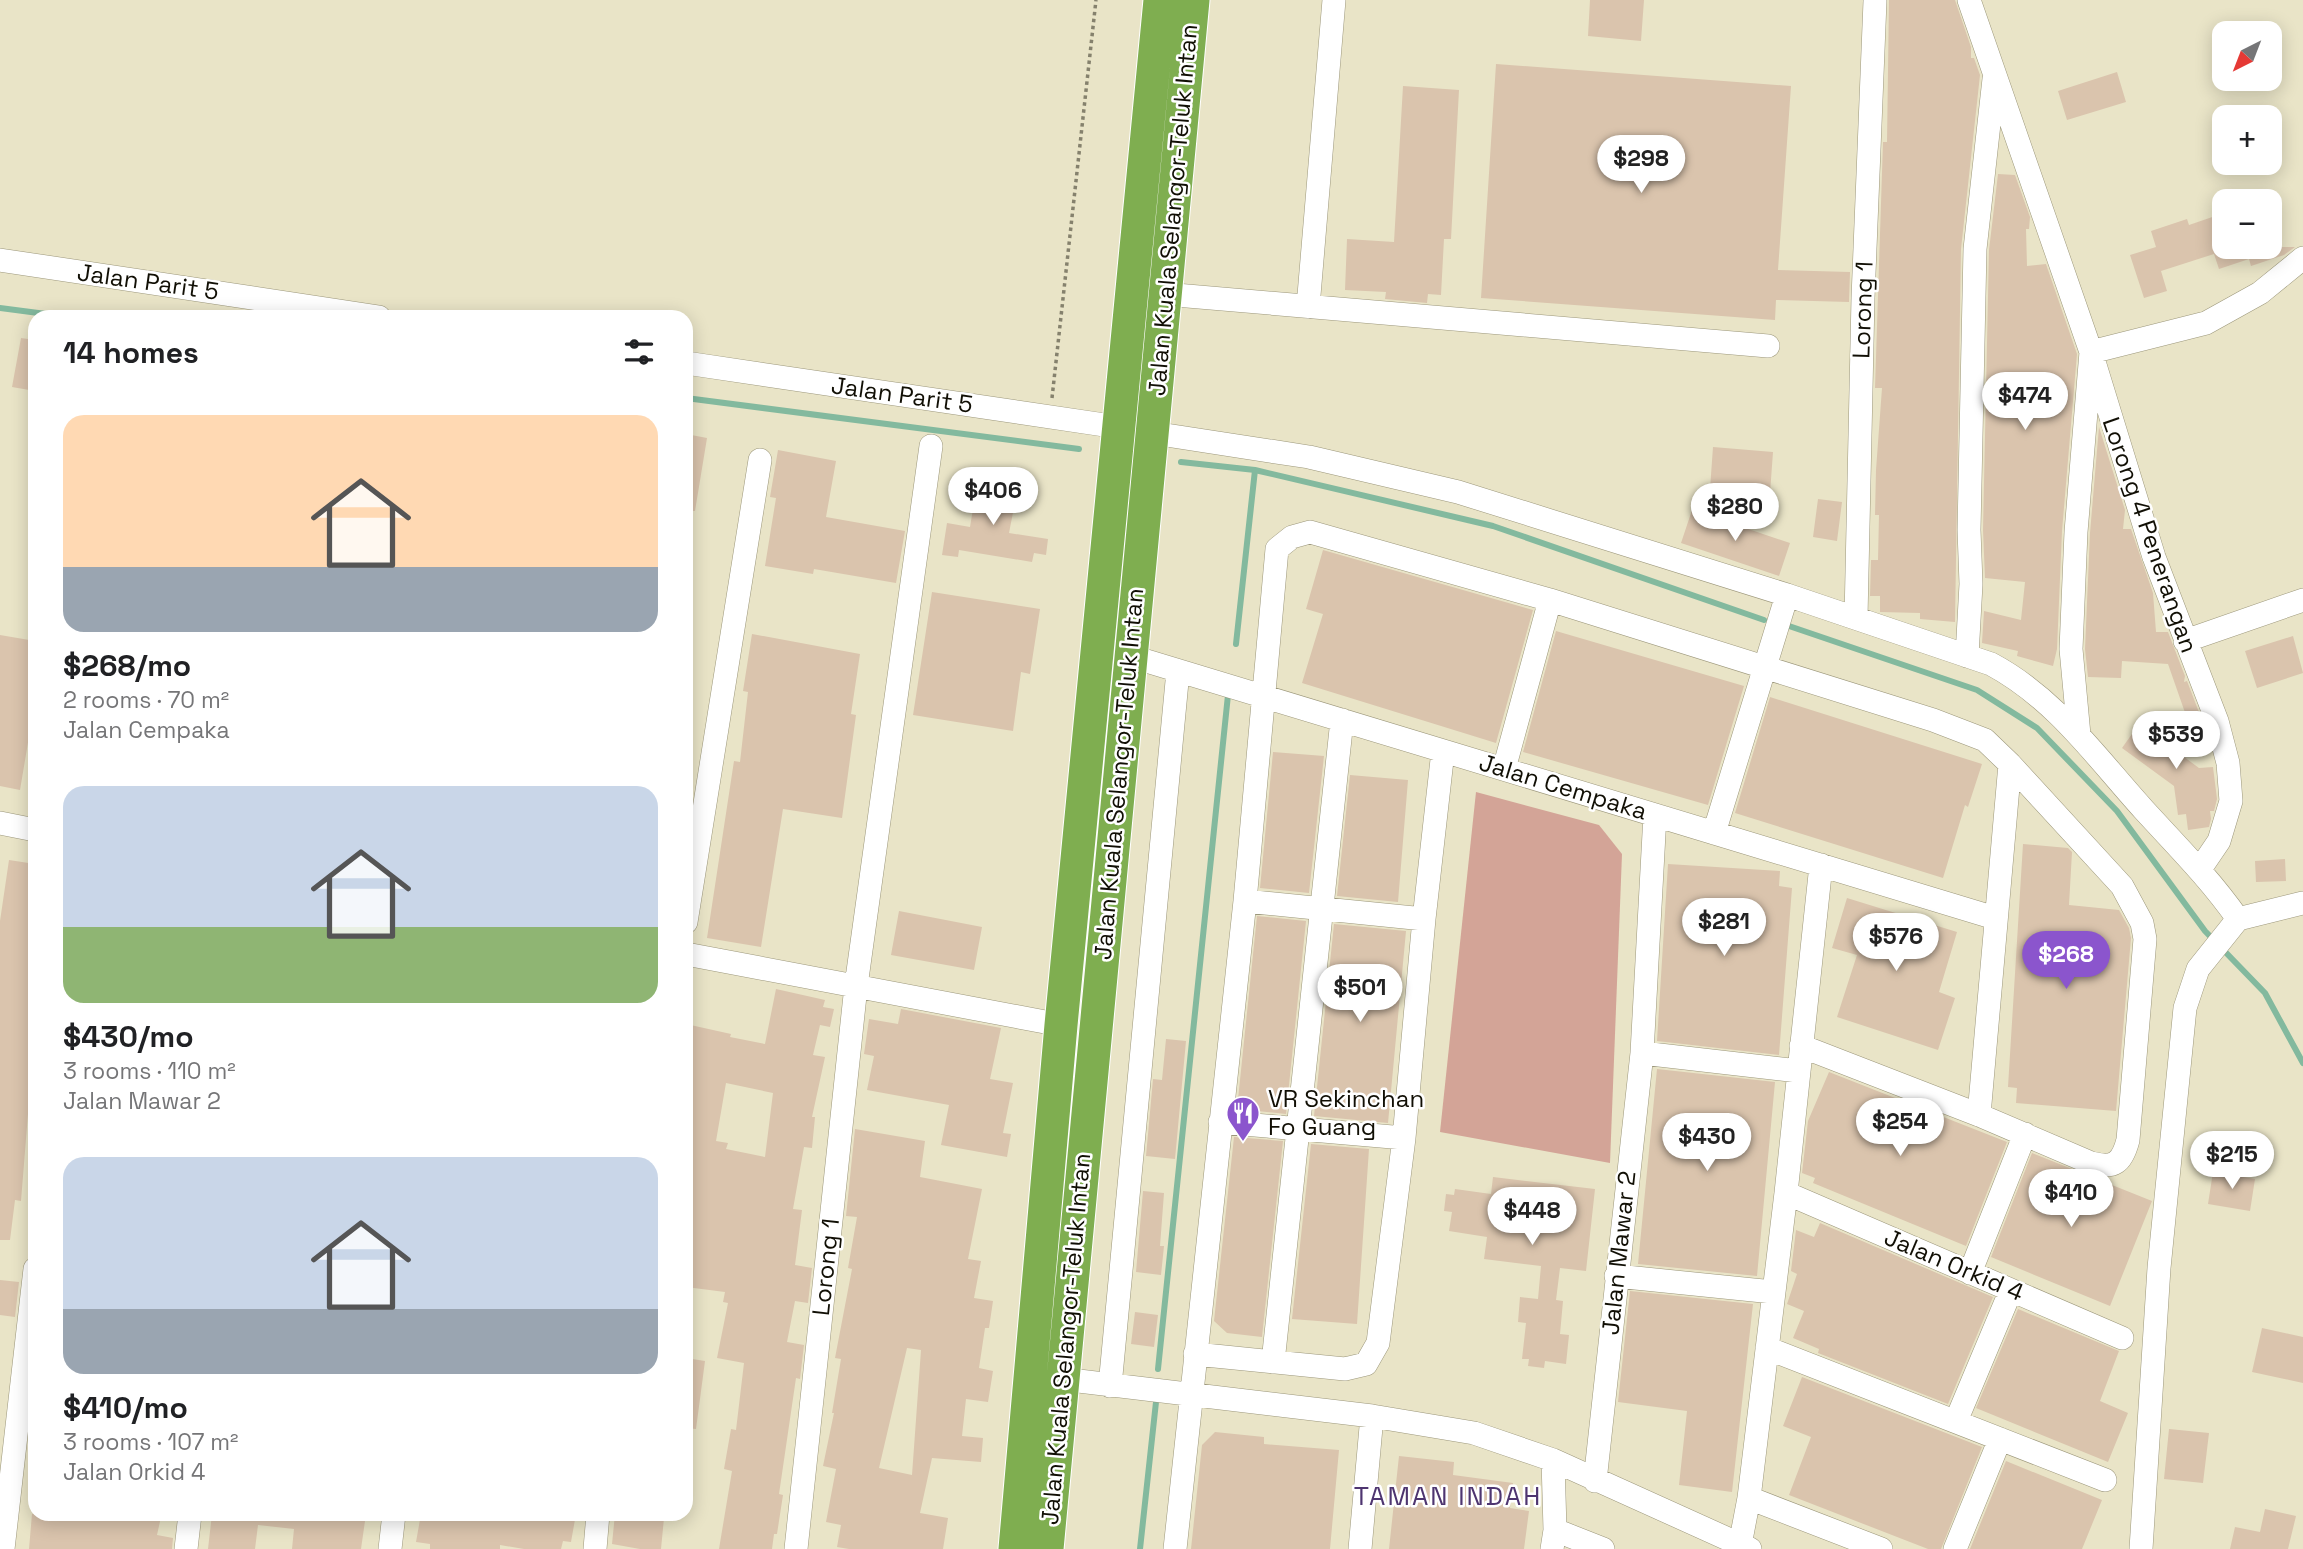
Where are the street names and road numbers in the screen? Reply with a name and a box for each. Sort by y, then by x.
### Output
street label: Jalan Kuala Selangor-Teluk Intan [1141,23,1204,397]
street label: Jalan Parit 5 [75,256,221,307]
street label: Lorong 1 [1845,261,1880,359]
street label: Jalan Parit 5 [829,369,975,420]
street label: Lorong 4 Penerangan [2096,413,2205,657]
street label: Jalan Kuala Selangor-Teluk Intan [1087,587,1150,961]
street label: Jalan Cempaka [1475,746,1651,827]
street label: Jalan Kuala Selangor-Teluk Intan [1034,1152,1097,1526]
street label: Jalan Mawar 2 [1594,1169,1643,1337]
street label: Lorong 1 [805,1217,846,1317]
street label: Jalan Orkid 4 [1880,1221,2029,1308]

